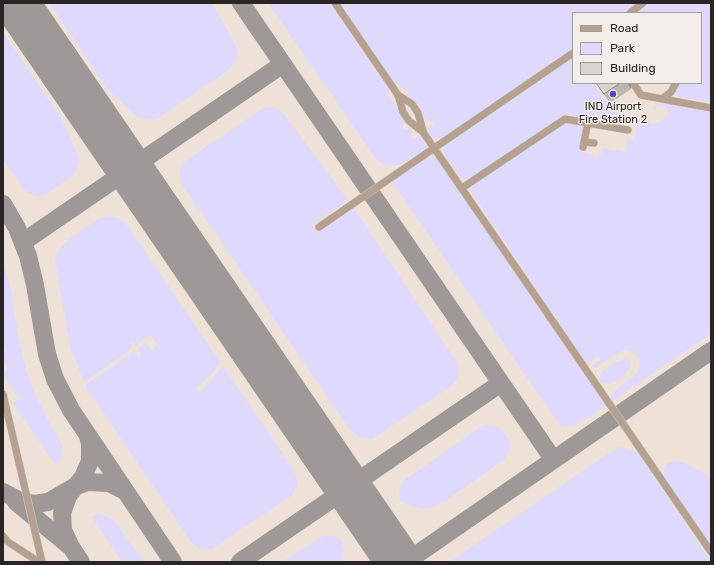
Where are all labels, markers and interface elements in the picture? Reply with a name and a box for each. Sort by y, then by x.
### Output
legend [572,12,702,84]
text: Road [610,21,638,35]
text: Park [610,41,635,55]
text: Building [610,61,656,75]
marker: IND Airport Fire Station 2 [608,89,618,99]
place label: IND Airport Fire Station 2 [579,100,647,126]

